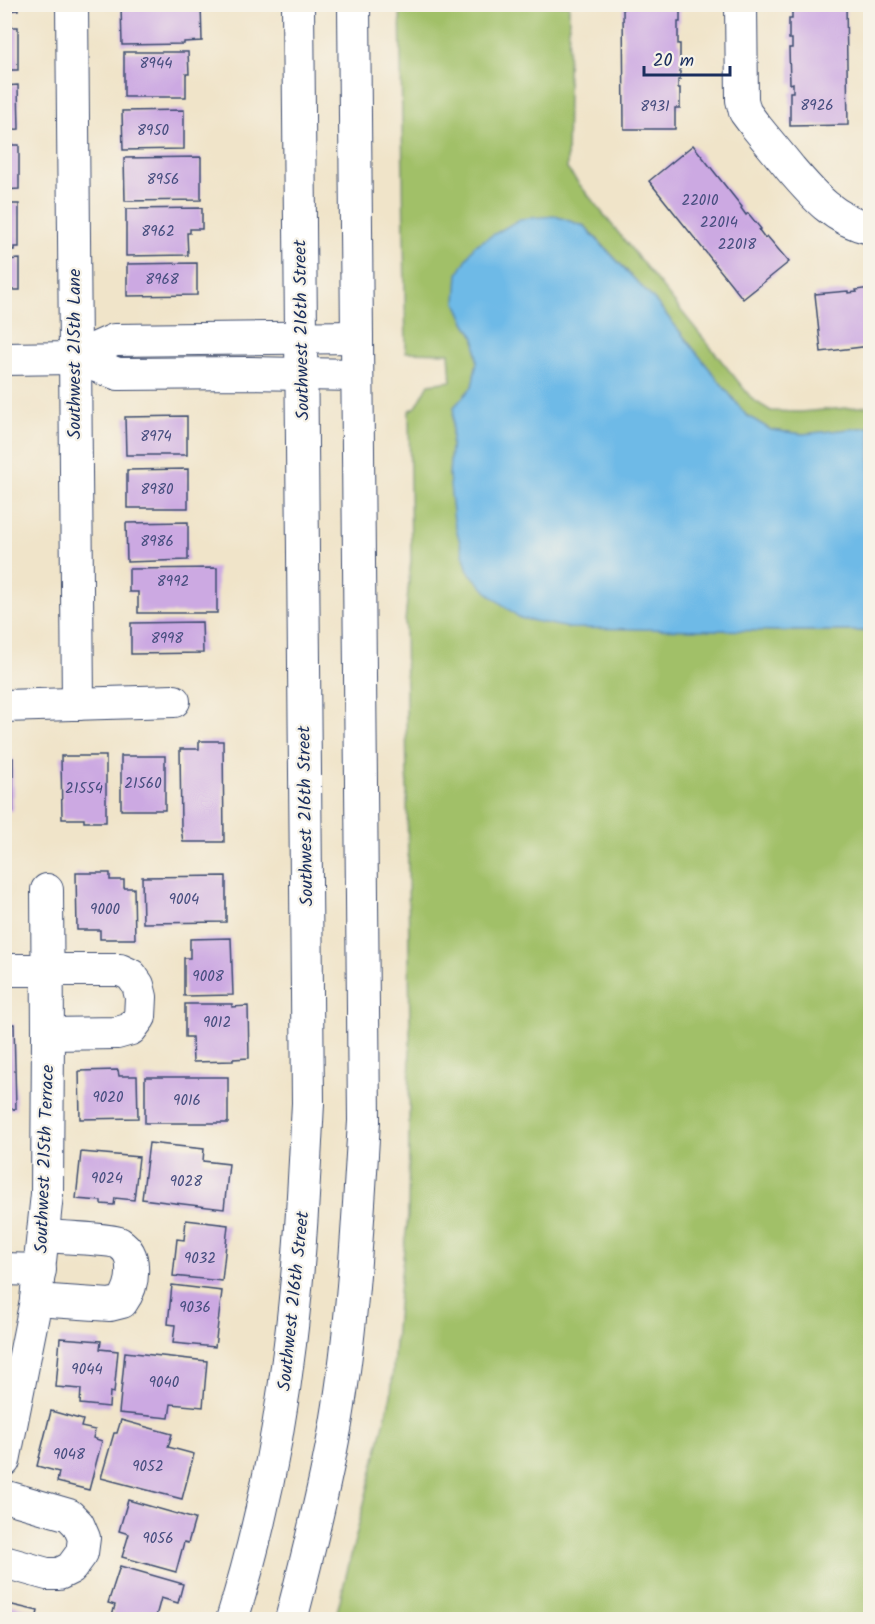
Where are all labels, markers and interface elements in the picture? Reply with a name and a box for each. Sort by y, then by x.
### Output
scale bar [644,39,730,77]
text: 20 m [653,47,694,76]
house number: 8944 [140,52,172,76]
house number: 8926 [800,94,834,118]
house number: 8931 [640,95,670,119]
house number: 8950 [137,119,169,143]
house number: 8956 [147,168,179,192]
house number: 22010 [681,189,719,213]
house number: 22014 [700,211,738,235]
house number: 8962 [141,220,175,244]
house number: 22018 [718,233,757,257]
street label: Southwest 216th Street [286,238,319,421]
house number: 8968 [145,268,180,292]
street label: Southwest 215th Lane [61,269,90,439]
house number: 8974 [140,425,172,449]
house number: 8980 [141,478,174,502]
house number: 8986 [140,530,174,554]
house number: 8992 [157,570,189,594]
house number: 8998 [151,627,184,651]
street label: Southwest 216th Street [290,724,323,907]
house number: 21560 [124,772,162,796]
house number: 21554 [65,777,103,801]
house number: 9004 [169,888,199,912]
house number: 9000 [90,898,120,922]
house number: 9008 [192,965,225,989]
house number: 9012 [203,1011,231,1035]
street label: Southwest 215th Terrace [28,1064,63,1254]
house number: 9020 [92,1086,124,1110]
house number: 9016 [173,1089,201,1113]
house number: 9024 [91,1167,123,1191]
house number: 9028 [170,1170,203,1194]
street label: Southwest 216th Street [271,1209,318,1393]
house number: 9032 [184,1247,216,1271]
house number: 9036 [179,1296,211,1320]
house number: 9044 [71,1358,103,1382]
house number: 9040 [149,1371,180,1395]
house number: 9048 [53,1443,86,1467]
house number: 9052 [132,1455,164,1479]
house number: 9056 [142,1527,174,1551]

